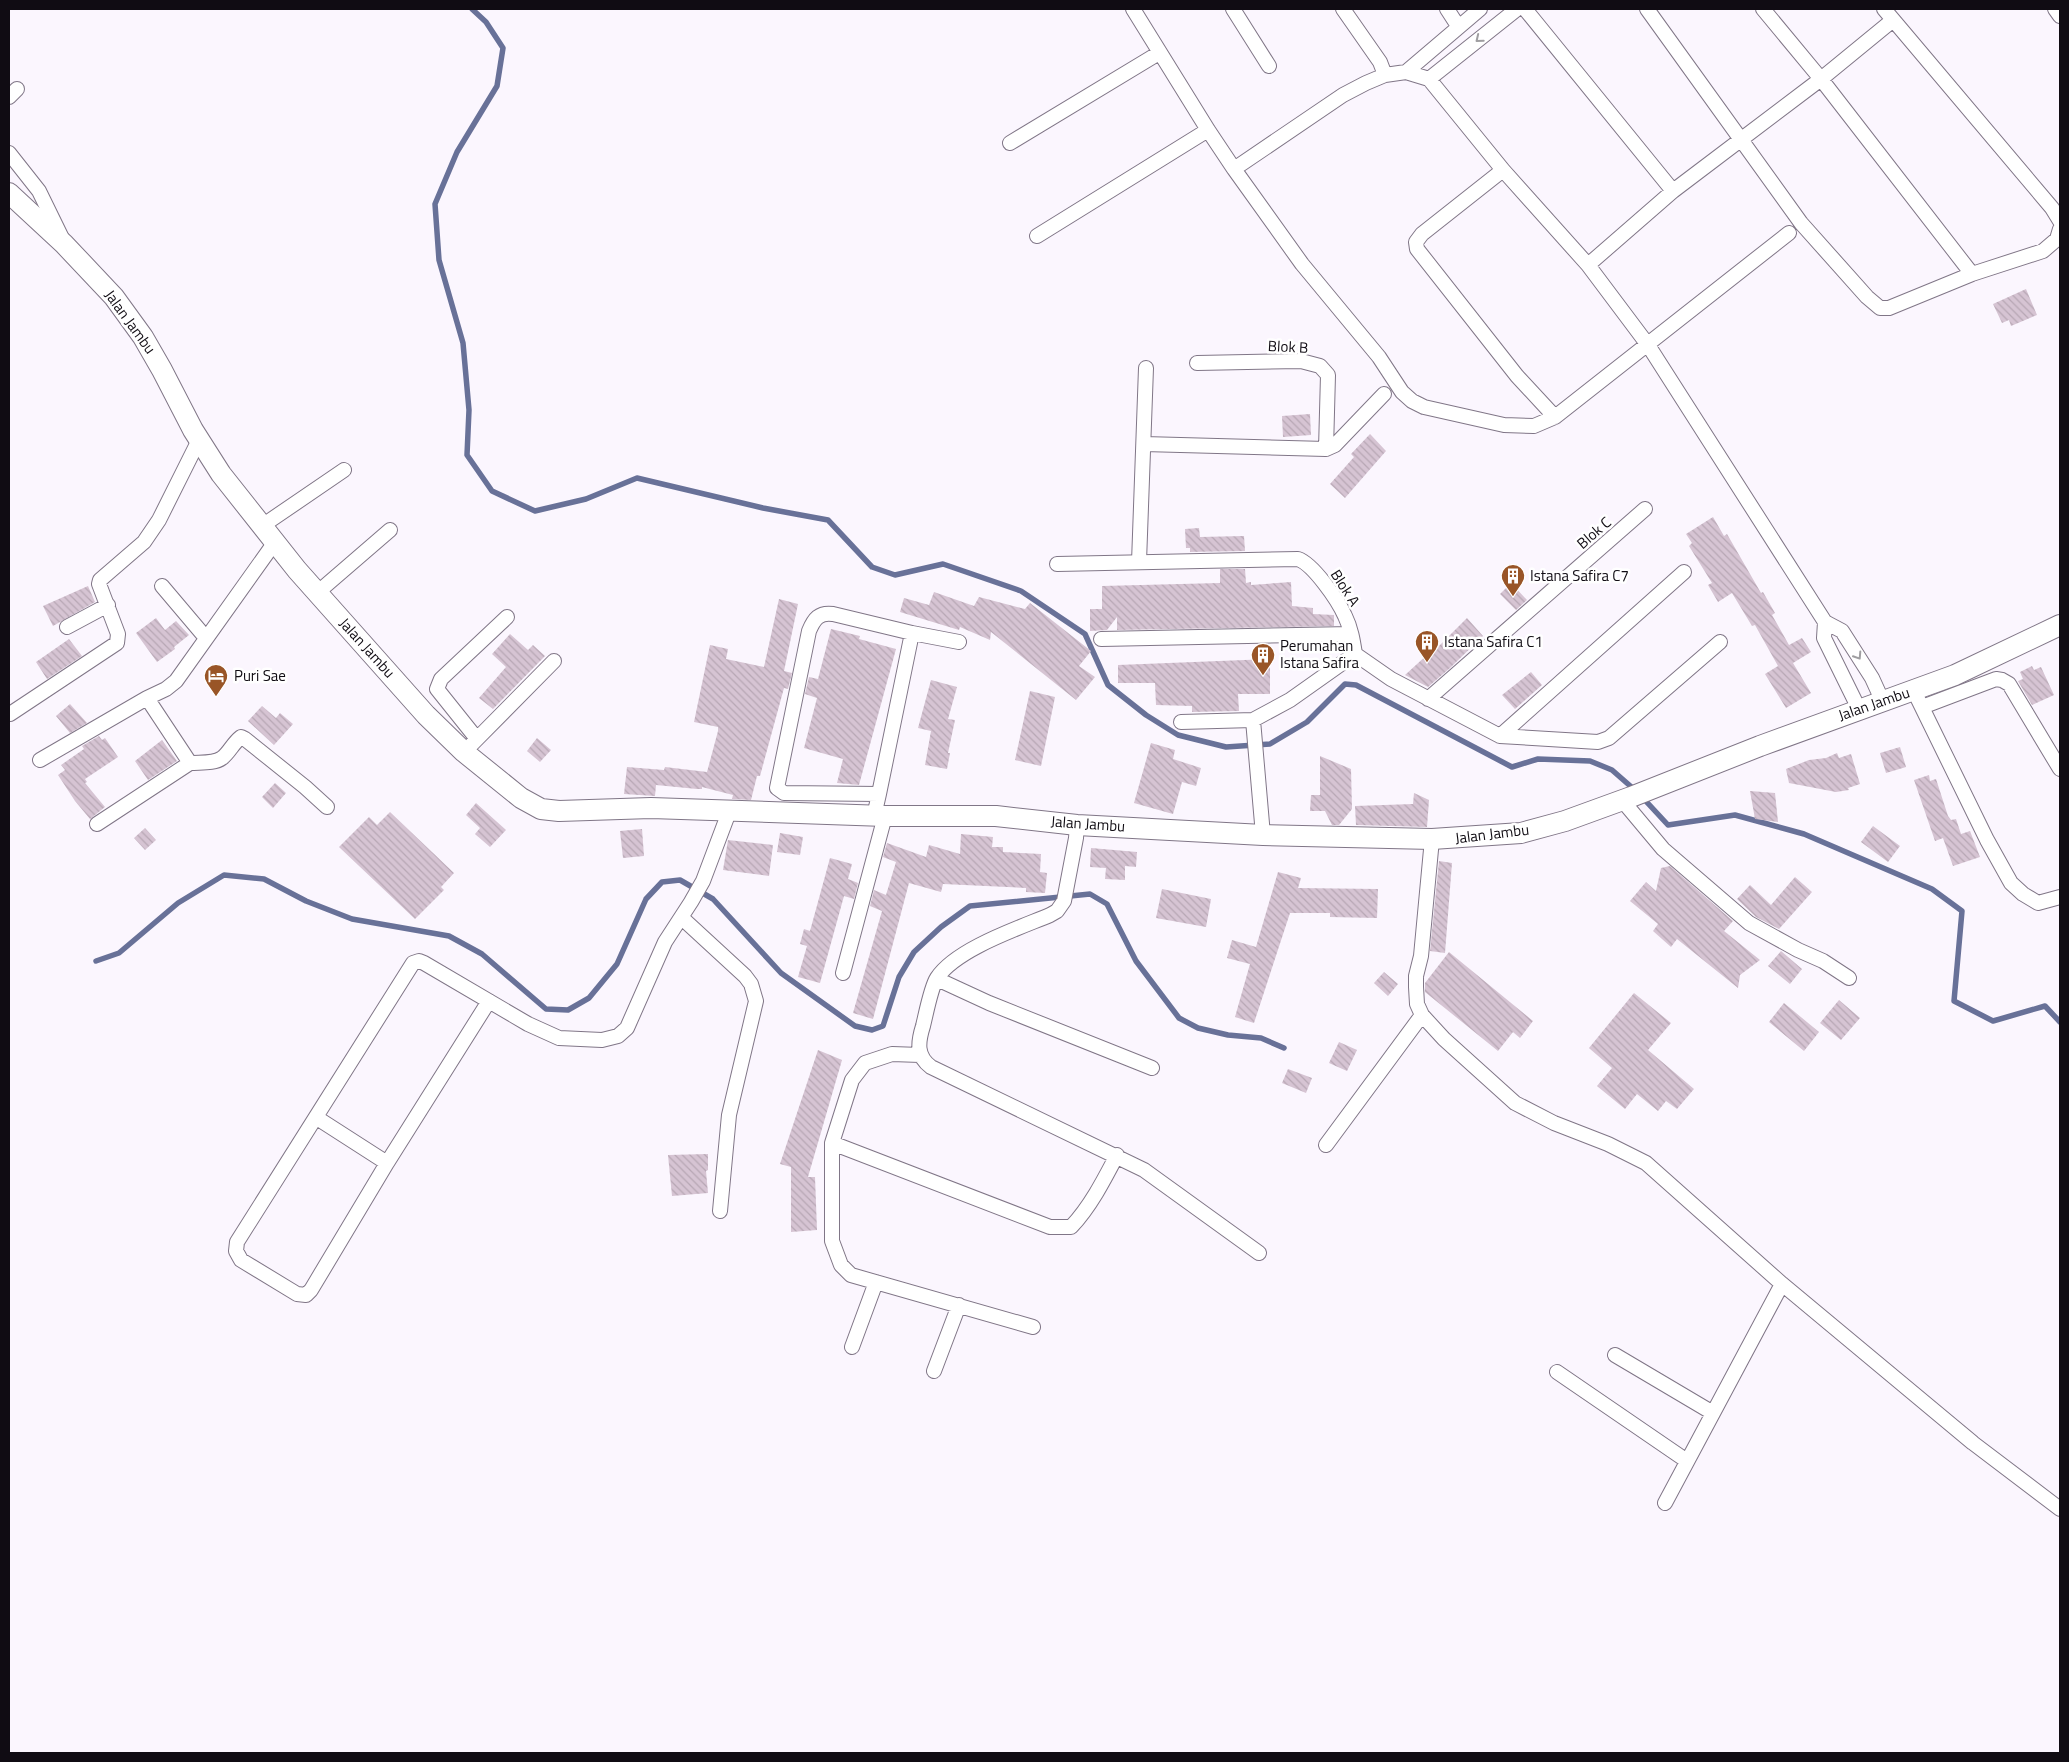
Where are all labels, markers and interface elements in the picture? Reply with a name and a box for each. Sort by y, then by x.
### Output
one-way arrow [1476,34,1485,42]
street label: Jalan Jambu [99,285,162,359]
street label: Blok B [1267,334,1309,359]
street label: Blok C [1571,511,1616,554]
building icon: Istana Safira C7 [1500,563,1526,597]
place label: Istana Safira C7 [1530,564,1629,587]
street label: Blok A [1325,565,1366,611]
street label: Jalan Jambu [334,612,401,683]
building icon: Istana Safira C1 [1414,629,1440,663]
place label: Istana Safira C1 [1444,630,1543,653]
place label: Perumahan Istana Safira [1280,634,1359,674]
building icon: Perumahan Istana Safira [1250,642,1276,676]
one-way arrow [1851,650,1861,659]
hotel icon: Puri Sae [203,663,229,697]
place label: Puri Sae [234,664,286,687]
street label: Jalan Jambu [1835,681,1913,727]
street label: Jalan Jambu [1050,809,1126,838]
street label: Jalan Jambu [1454,818,1530,849]

